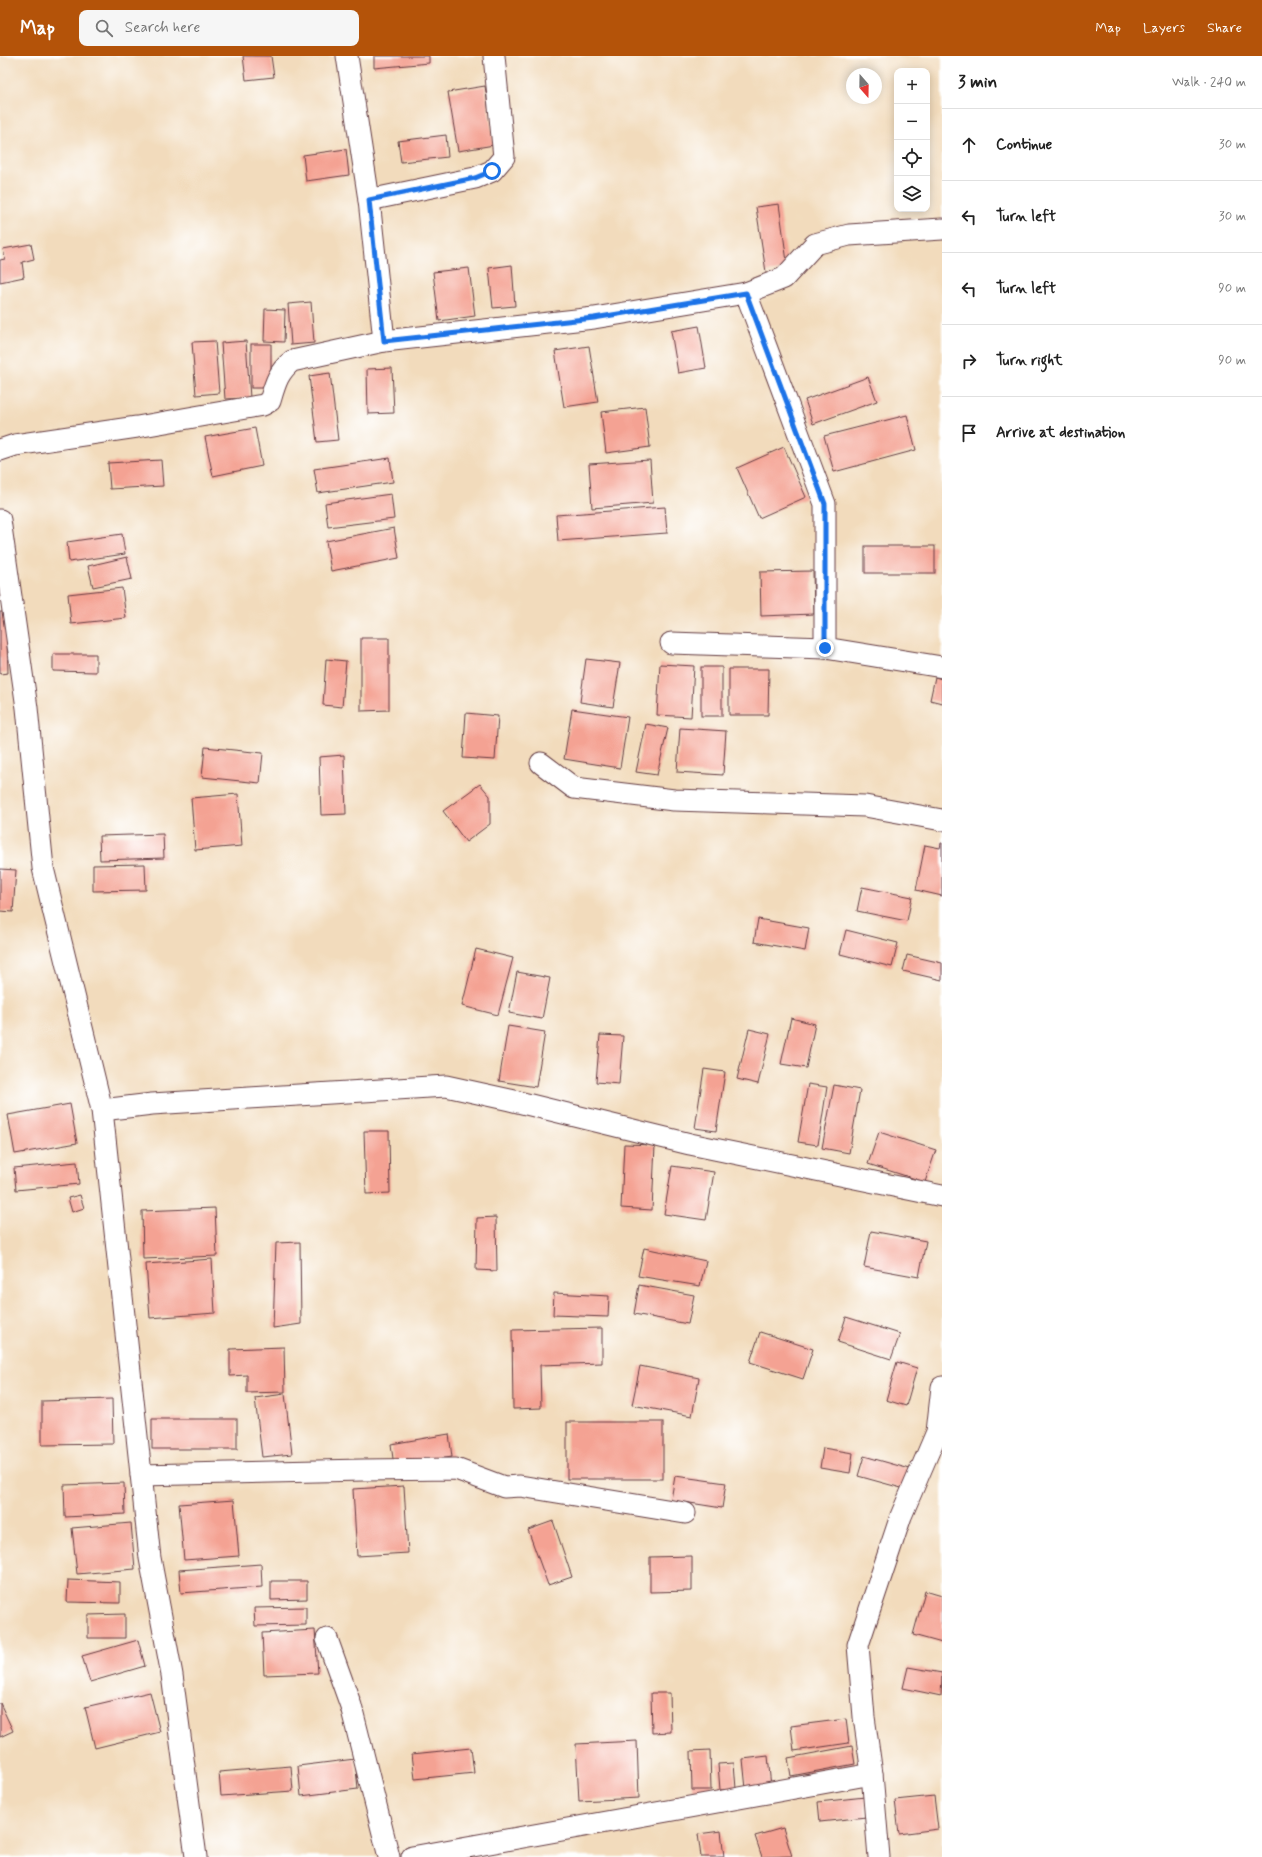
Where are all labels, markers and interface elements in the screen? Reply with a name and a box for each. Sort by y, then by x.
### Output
search box [79,10,359,46]
text: Map [20,16,55,41]
icon: search [93,17,115,39]
text: Search here [125,18,200,38]
text: Map [1095,19,1121,37]
text: Layers [1143,19,1185,37]
text: Share [1207,19,1242,37]
north arrow [846,68,882,104]
map controls [894,68,930,212]
button: + [894,68,930,104]
text: 3 min [958,71,997,93]
text: Walk · 240 m [1172,74,1246,91]
button: − [894,104,930,140]
icon: ahead [958,134,980,156]
text: Continue [996,135,1052,155]
text: 30 m [1219,136,1246,153]
button: locate [894,140,930,176]
route start [483,162,501,180]
button: layers [894,176,930,212]
icon: left [958,206,980,228]
text: Turn left [996,207,1056,227]
text: 30 m [1219,208,1246,225]
icon: left [958,278,980,300]
text: Turn left [996,279,1056,299]
text: 90 m [1218,280,1246,297]
icon: right [958,350,980,372]
text: Turn right [996,351,1063,371]
text: 90 m [1218,352,1246,369]
icon: arrive [958,422,980,444]
text: Arrive at destination [996,423,1125,443]
route end [816,639,834,657]

